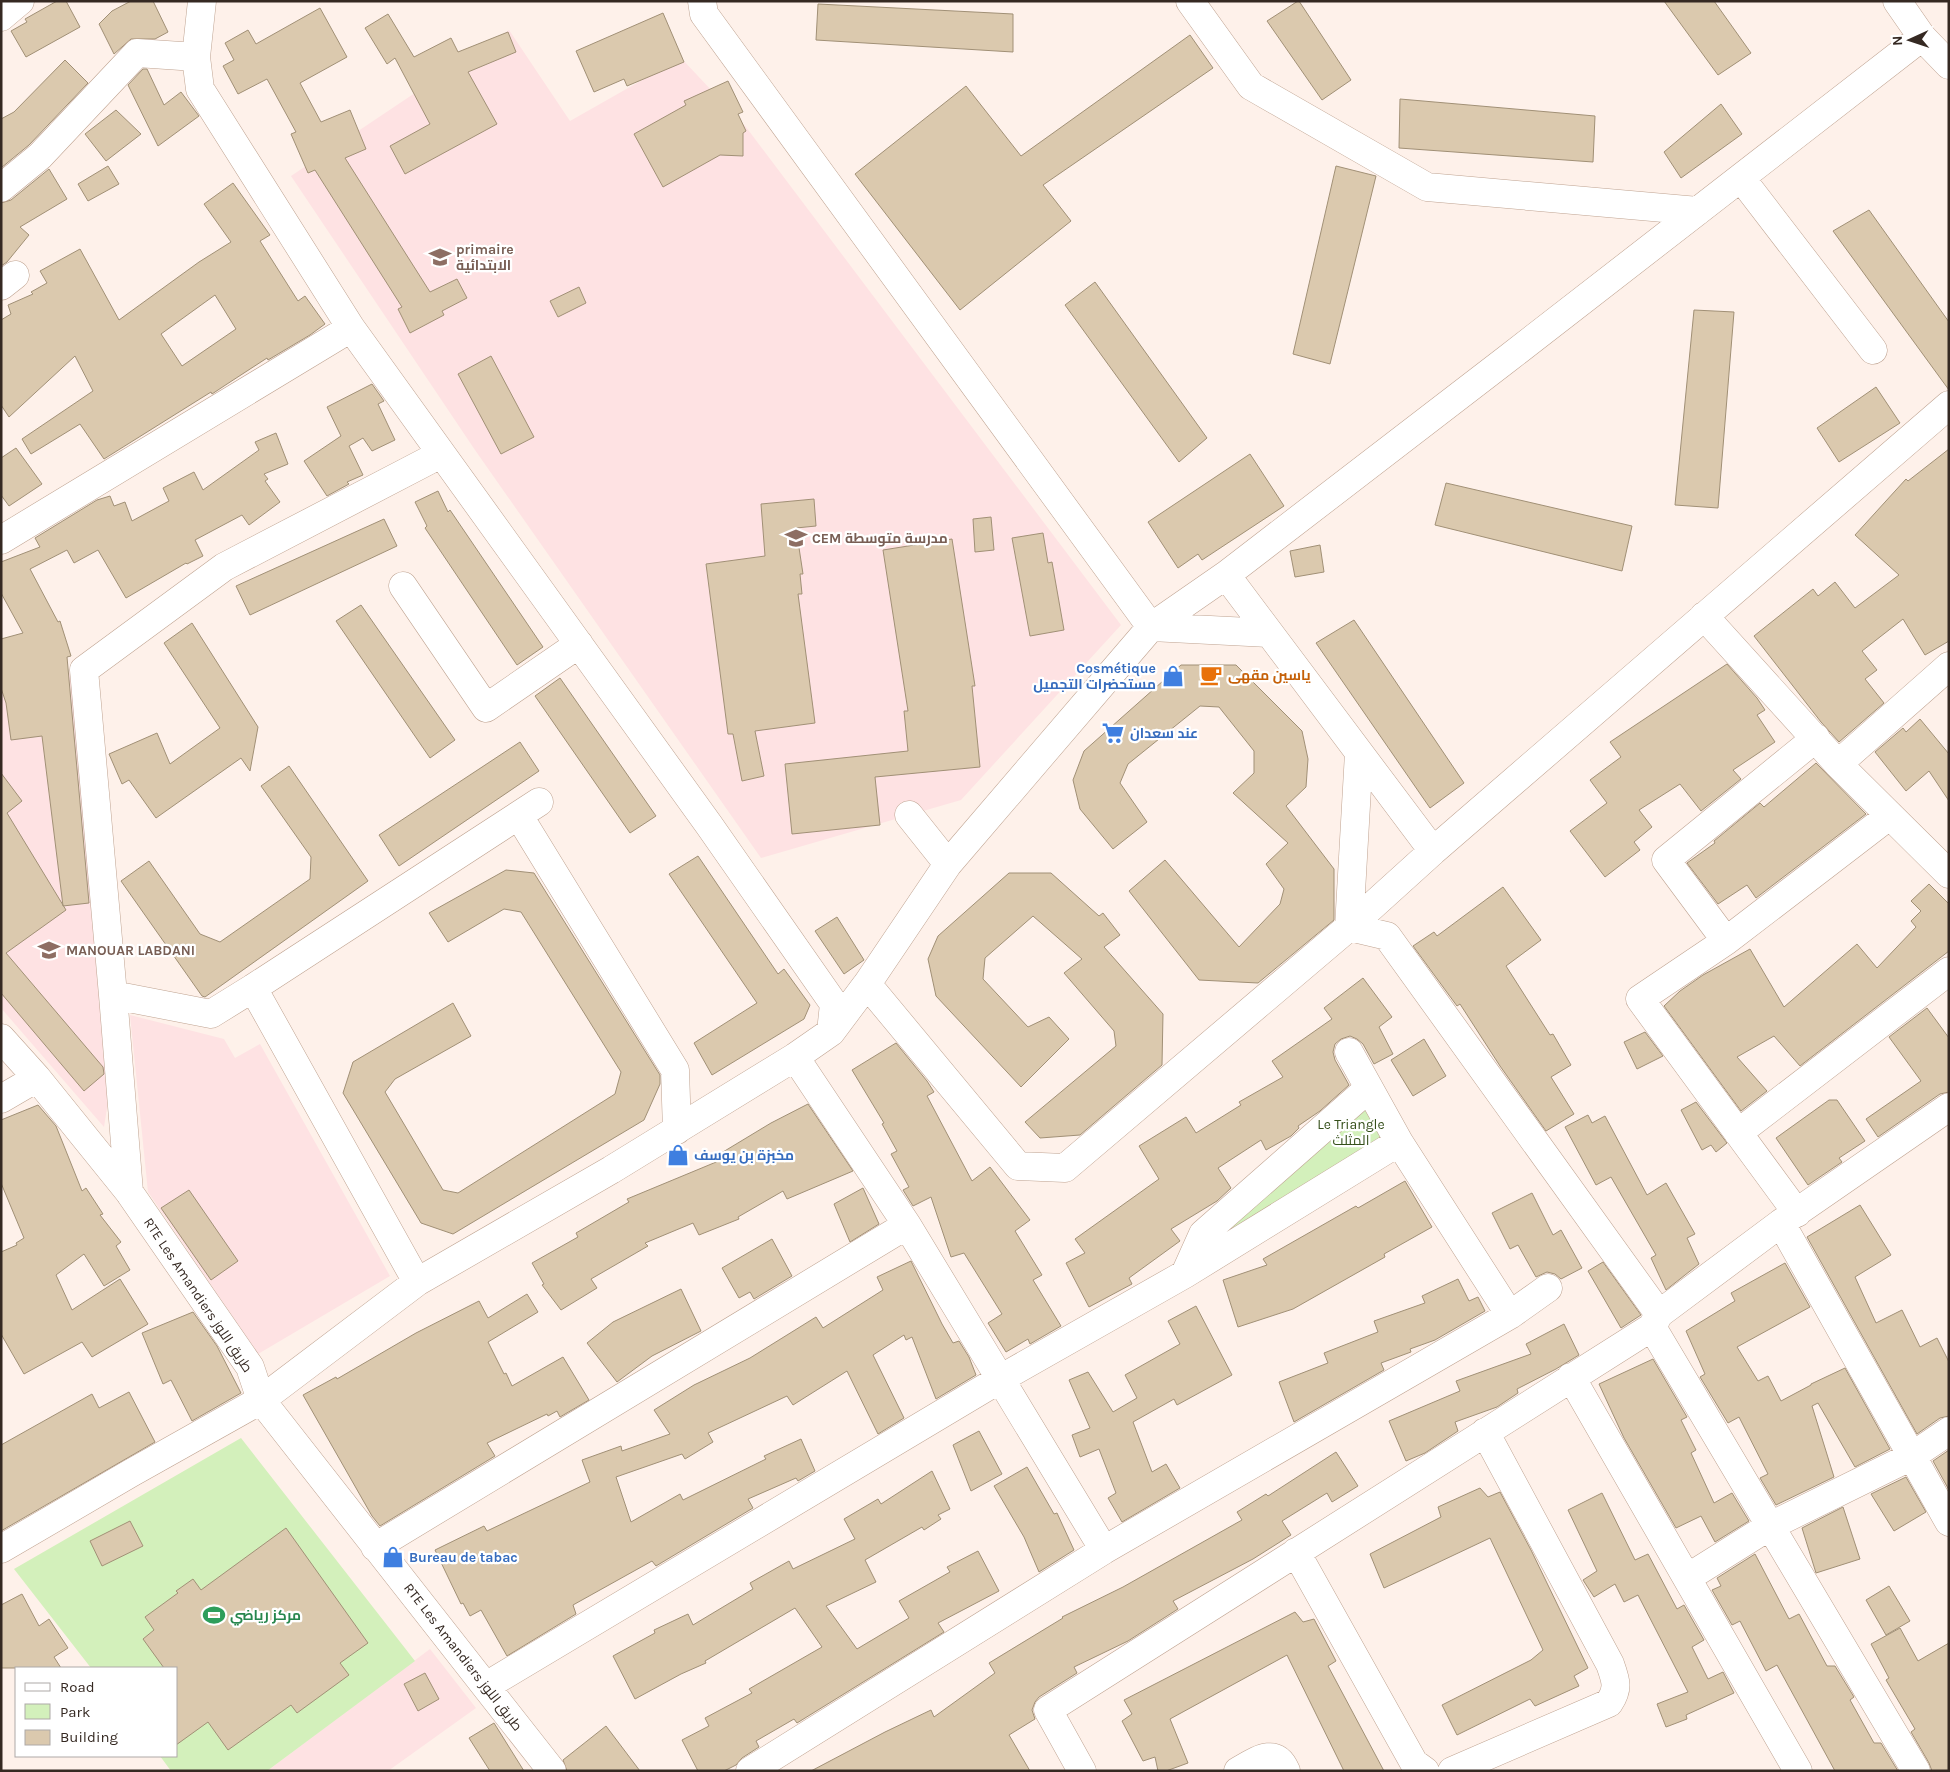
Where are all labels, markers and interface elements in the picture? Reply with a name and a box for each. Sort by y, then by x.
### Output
north arrow [1885,15,1935,65]
text: N [1889,35,1906,46]
place label: primaire الابتدائية [456,241,514,274]
school or university icon: primaire الابتدائية [427,244,453,270]
school or university icon: CEM مدرسة متوسطة [783,525,809,551]
place label: CEM مدرسة متوسطة [812,530,948,547]
place label: Cosmétique مستحضرات التجميل [1033,660,1156,693]
cafe icon: ياسين مقهى [1198,662,1224,688]
shop icon: Cosmétique مستحضرات التجميل [1160,663,1186,689]
place label: ياسين مقهى [1228,667,1311,684]
supermarket icon: عند سعدان [1100,720,1126,746]
place label: عند سعدان [1130,725,1198,742]
school or university icon: MANOUAR LABDANI [36,937,62,963]
place label: MANOUAR LABDANI [66,942,195,959]
park label: Le Triangle المثلث [1317,1116,1385,1149]
shop icon: مخبزة بن یوسف [665,1142,691,1168]
place label: مخبزة بن یوسف [694,1147,794,1164]
street label: RTE Les Amandiers طريق اللوز [140,1214,256,1376]
shop icon: Bureau de tabac [380,1544,406,1570]
place label: Bureau de tabac [409,1549,518,1566]
street label: RTE Les Amandiers طريق اللوز [400,1580,526,1734]
sports icon: مركز رياضي [201,1602,227,1628]
place label: مركز رياضي [230,1607,301,1626]
legend [15,1667,178,1757]
text: Road [60,1678,95,1696]
text: Park [60,1703,90,1721]
text: Building [60,1728,118,1746]

